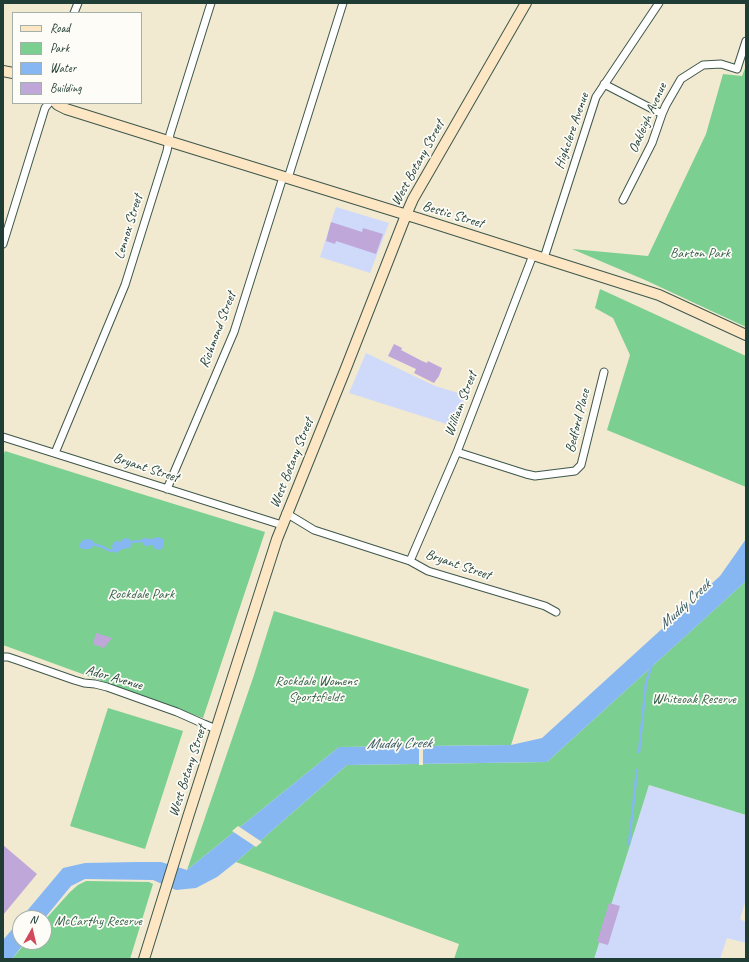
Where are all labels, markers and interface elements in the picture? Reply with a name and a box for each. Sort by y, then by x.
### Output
legend [12,12,142,104]
text: Road [50,20,70,36]
text: Park [50,40,69,56]
text: Water [50,60,76,76]
text: Building [50,80,82,96]
street label: Oakleigh Avenue [625,80,671,156]
street label: Highclere Avenue [551,91,593,171]
street label: West Botany Street [388,117,448,209]
street label: Lennox Street [111,193,147,261]
street label: Bestic Street [420,198,486,232]
park label: Barton Park [670,245,730,261]
street label: Richmond Street [196,290,240,370]
street label: William Street [441,369,481,439]
street label: Bedford Place [562,388,594,454]
street label: West Botany Street [266,416,318,510]
street label: Bryant Street [111,450,181,486]
street label: Bryant Street [423,546,493,584]
water label: Muddy Creek [655,576,715,634]
park label: Rockdale Park [108,586,174,602]
street label: Ador Avenue [84,662,144,694]
park label: Rockdale Womens Sportsfields [275,673,357,706]
park label: Whiteoak Reserve [652,691,736,707]
street label: West Botany Street [165,723,211,819]
water label: Muddy Creek [367,734,431,754]
north arrow [12,910,52,950]
text: N [29,912,38,927]
park label: McCarthy Reserve [54,913,142,929]

